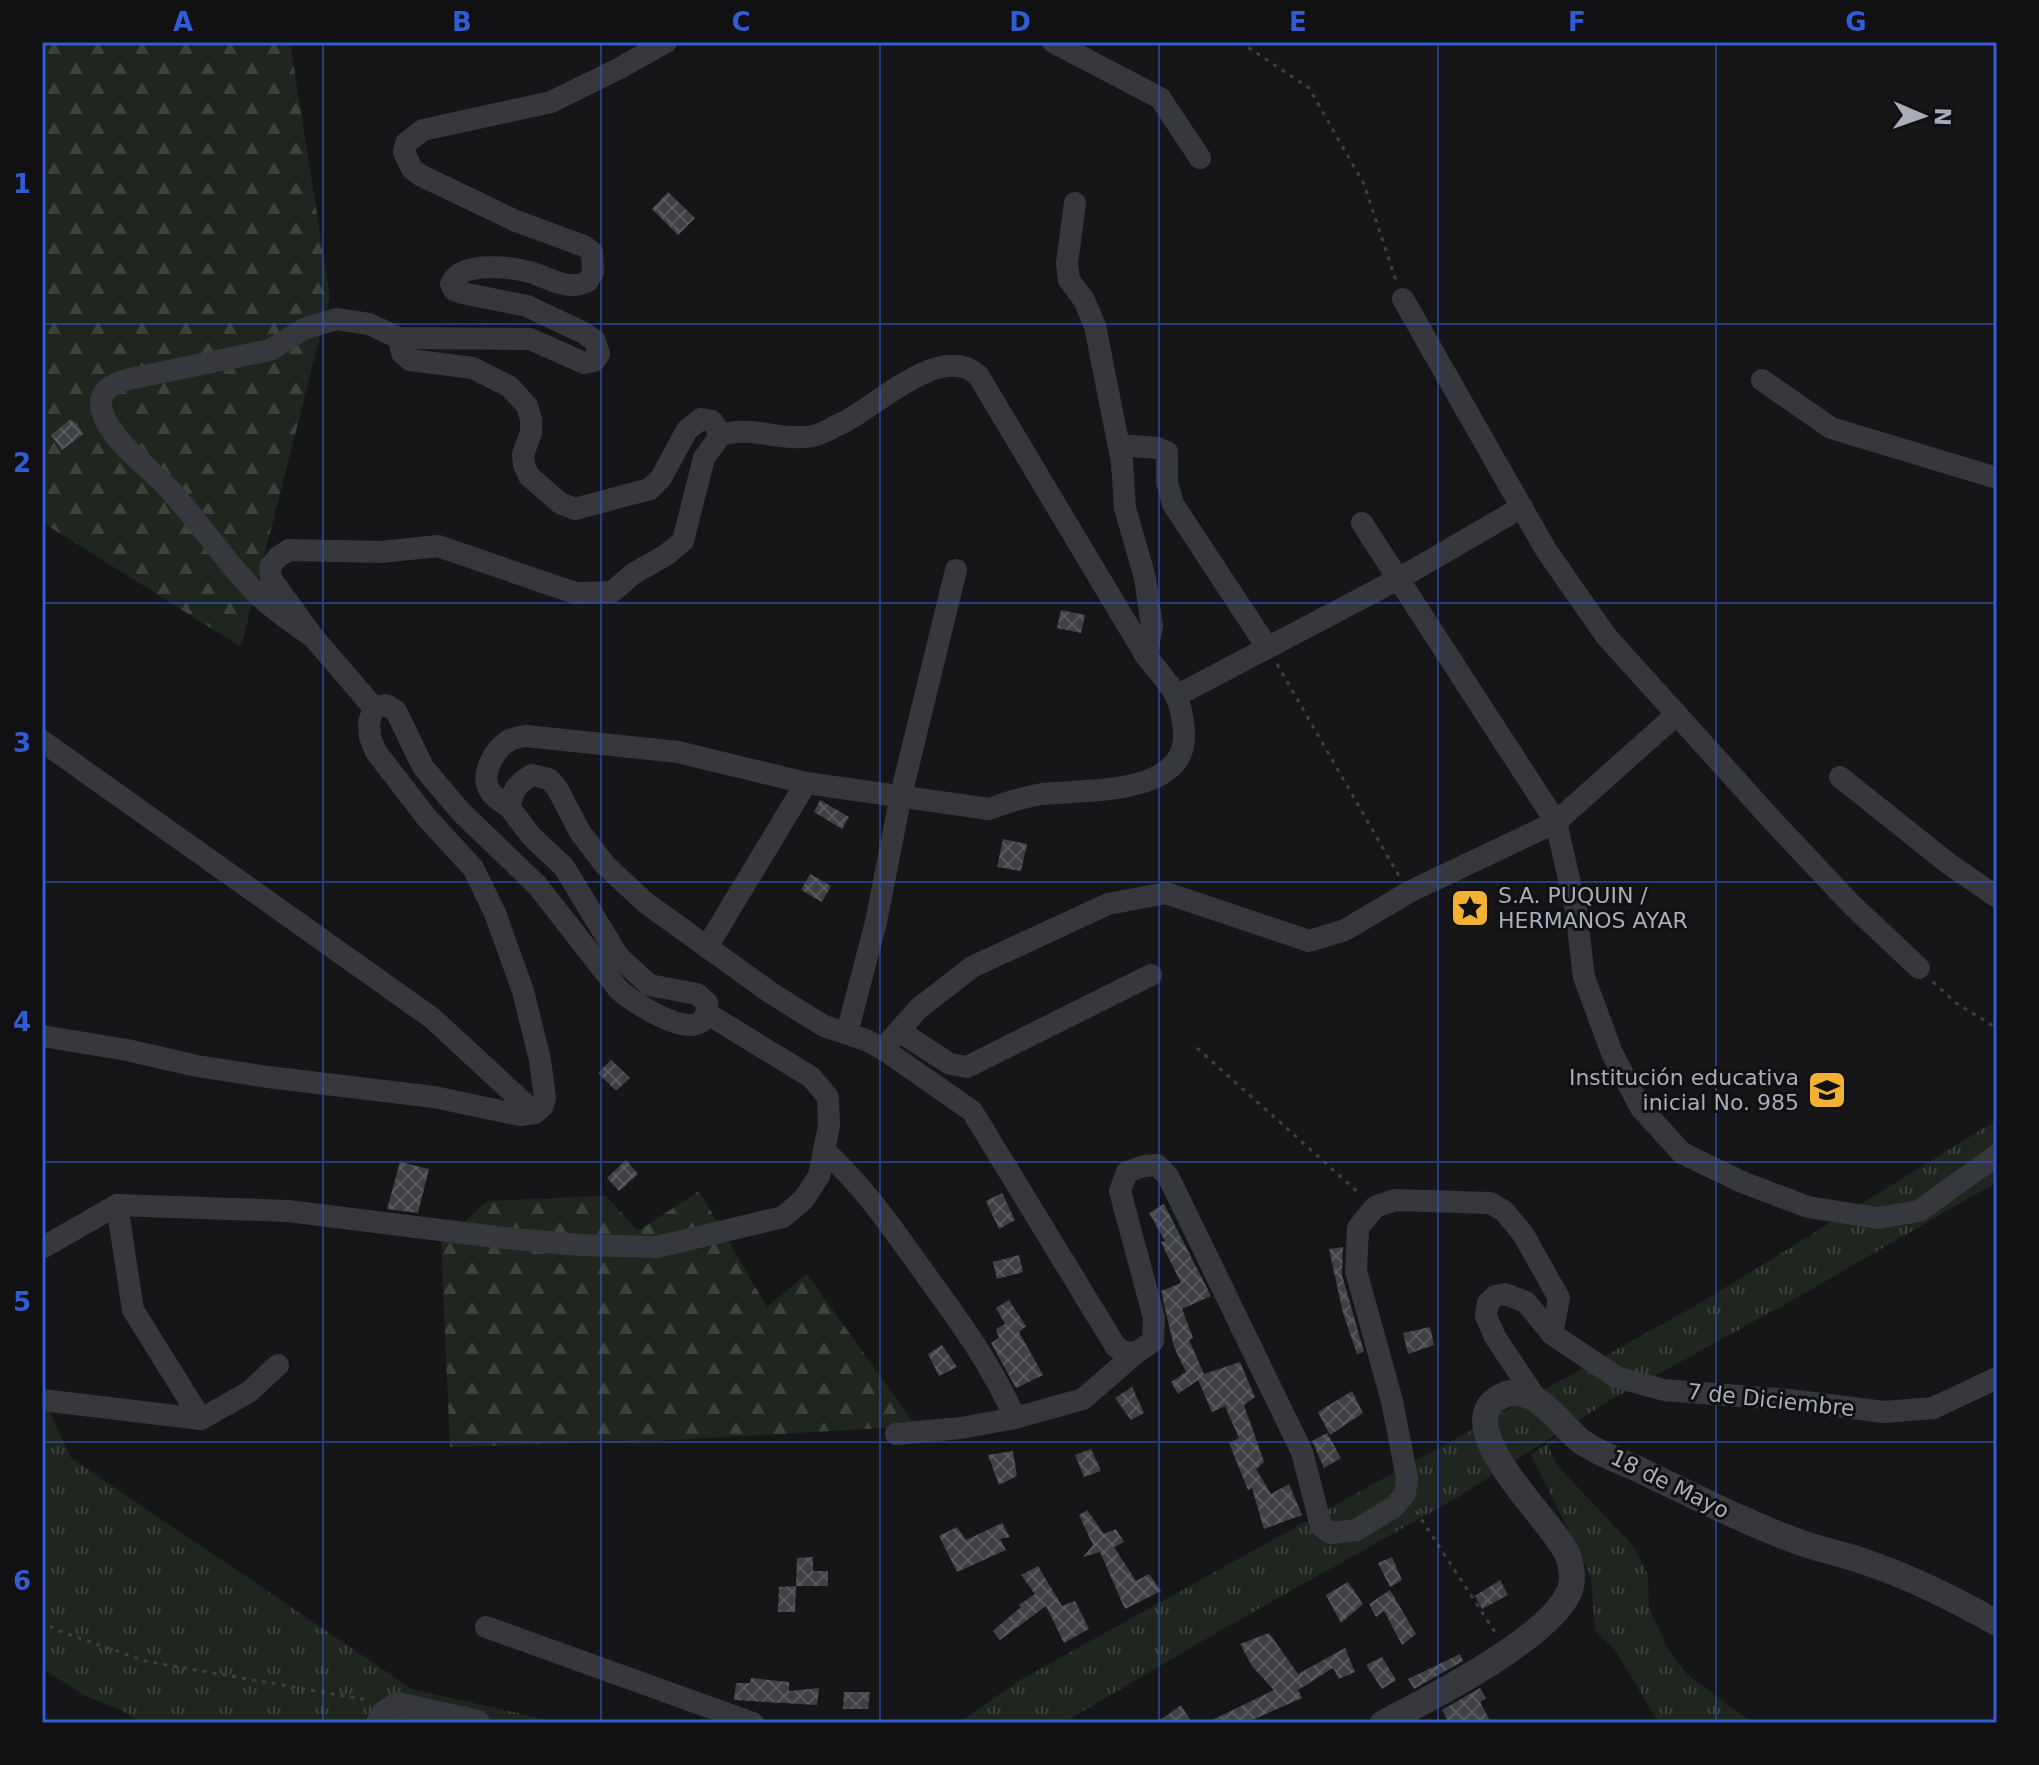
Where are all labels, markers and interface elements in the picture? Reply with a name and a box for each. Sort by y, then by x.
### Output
text: A [173,7,193,37]
text: B [452,7,472,37]
text: C [731,7,751,37]
text: D [1009,7,1031,37]
text: E [1289,7,1307,37]
text: F [1568,7,1586,37]
text: G [1845,7,1867,37]
north arrow [1883,76,1963,156]
text: N [1930,107,1955,126]
text: 1 [13,169,31,199]
text: 2 [13,448,31,478]
text: 3 [13,728,31,758]
place label: S.A. PUQUIN / HERMANOS AYAR [1498,883,1688,933]
place icon: S.A. PUQUIN / HERMANOS AYAR [1449,887,1491,929]
text: 4 [13,1007,31,1037]
place label: Institución educativa inicial No. 985 [1569,1065,1799,1115]
school or university icon: Institución educativa inicial No. 985 [1806,1069,1848,1111]
text: 5 [13,1287,31,1317]
street label: 7 de Diciembre [1686,1379,1856,1421]
street label: 18 de Mayo [1607,1445,1733,1523]
text: 6 [13,1566,31,1596]

